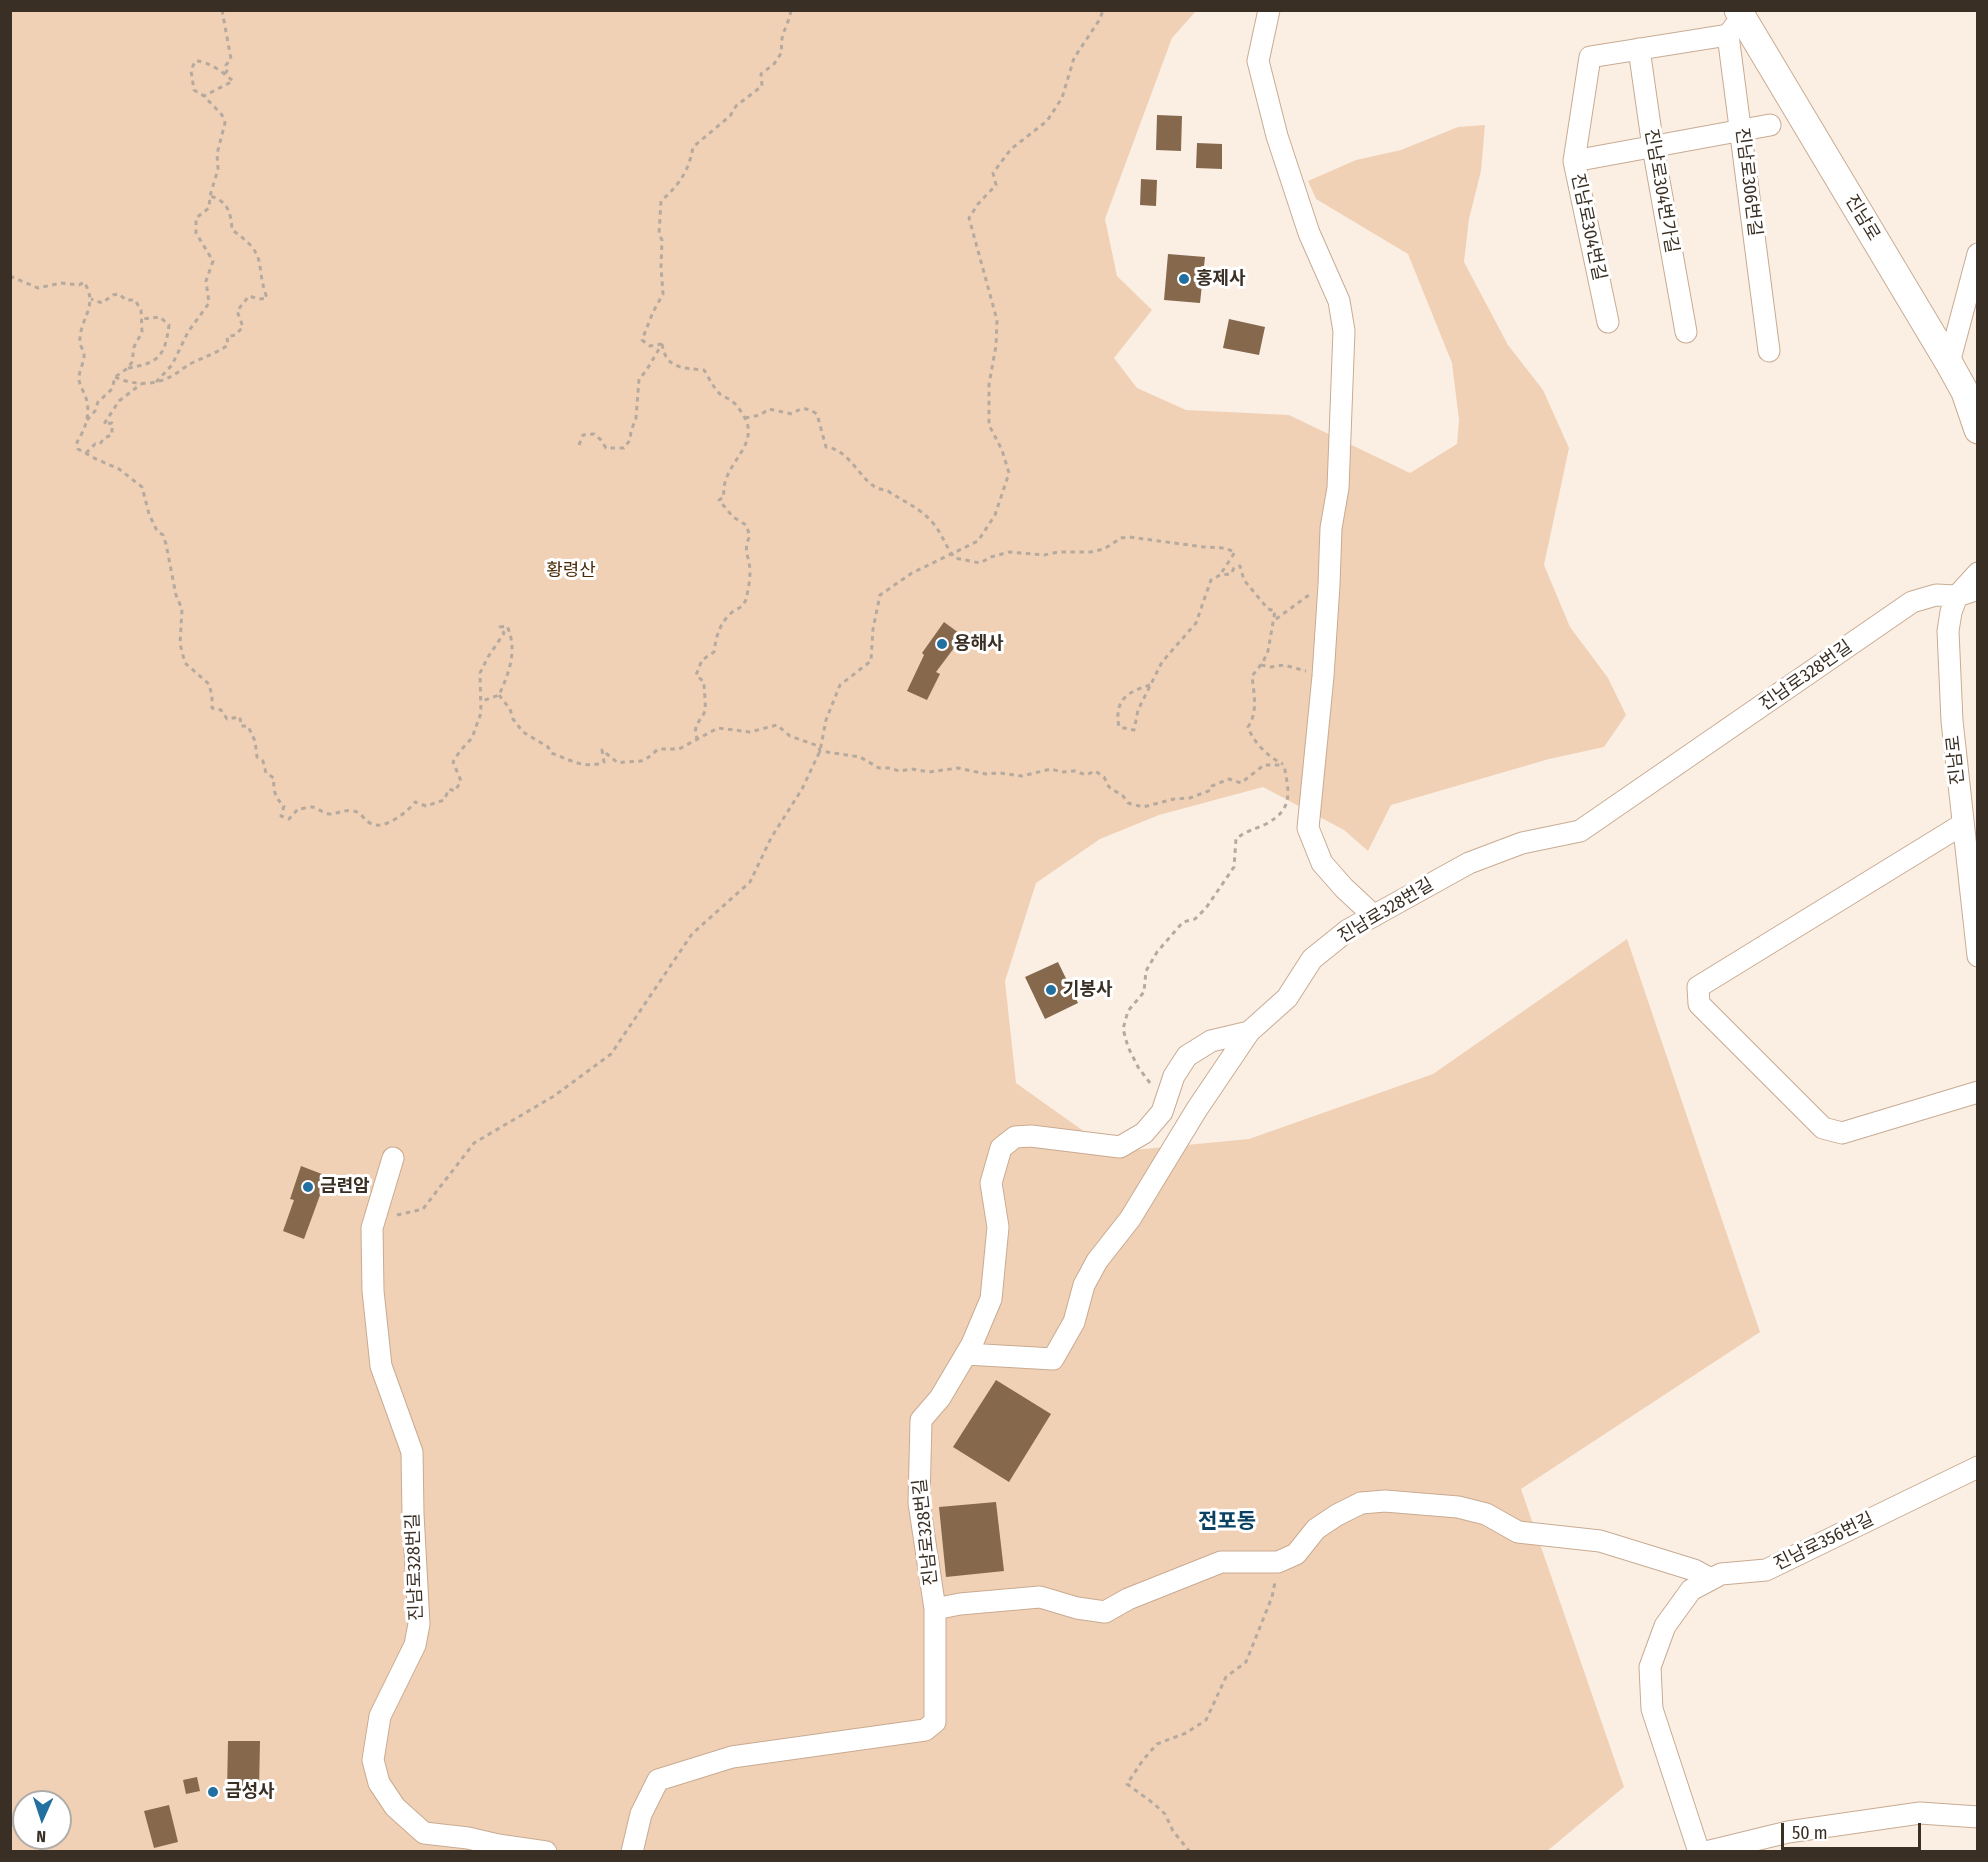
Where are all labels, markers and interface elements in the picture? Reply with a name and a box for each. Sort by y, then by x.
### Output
street label: 진남로306번길 [1731,126,1765,238]
street label: 진남로304번가길 [1639,127,1683,255]
street label: 진남로304번길 [1566,171,1610,283]
street label: 진남로 [1840,191,1884,245]
place label: 홍제사 [1196,268,1246,290]
marker: 홍제사 [1177,272,1191,286]
park label: 황령산 [546,560,596,582]
place label: 용해사 [954,633,1004,655]
street label: 진남로328번길 [1756,636,1856,716]
marker: 용해사 [935,637,949,651]
street label: 진남로 [1943,734,1969,786]
street label: 진남로328번길 [1334,874,1438,948]
place label: 기봉사 [1063,979,1113,1001]
marker: 기봉사 [1044,983,1058,997]
place label: 금련암 [320,1176,370,1198]
marker: 금련암 [301,1180,315,1194]
street label: 진남로328번길 [910,1477,942,1587]
district label: 전포동 [1198,1509,1256,1535]
street label: 진남로356번길 [1771,1509,1877,1575]
street label: 진남로328번길 [402,1513,428,1621]
place label: 금성사 [225,1781,275,1803]
marker: 금성사 [206,1785,220,1799]
north arrow [12,1790,72,1850]
scale bar [1784,1811,1924,1849]
text: 50 m [1792,1822,1828,1844]
text: N [36,1827,46,1846]

